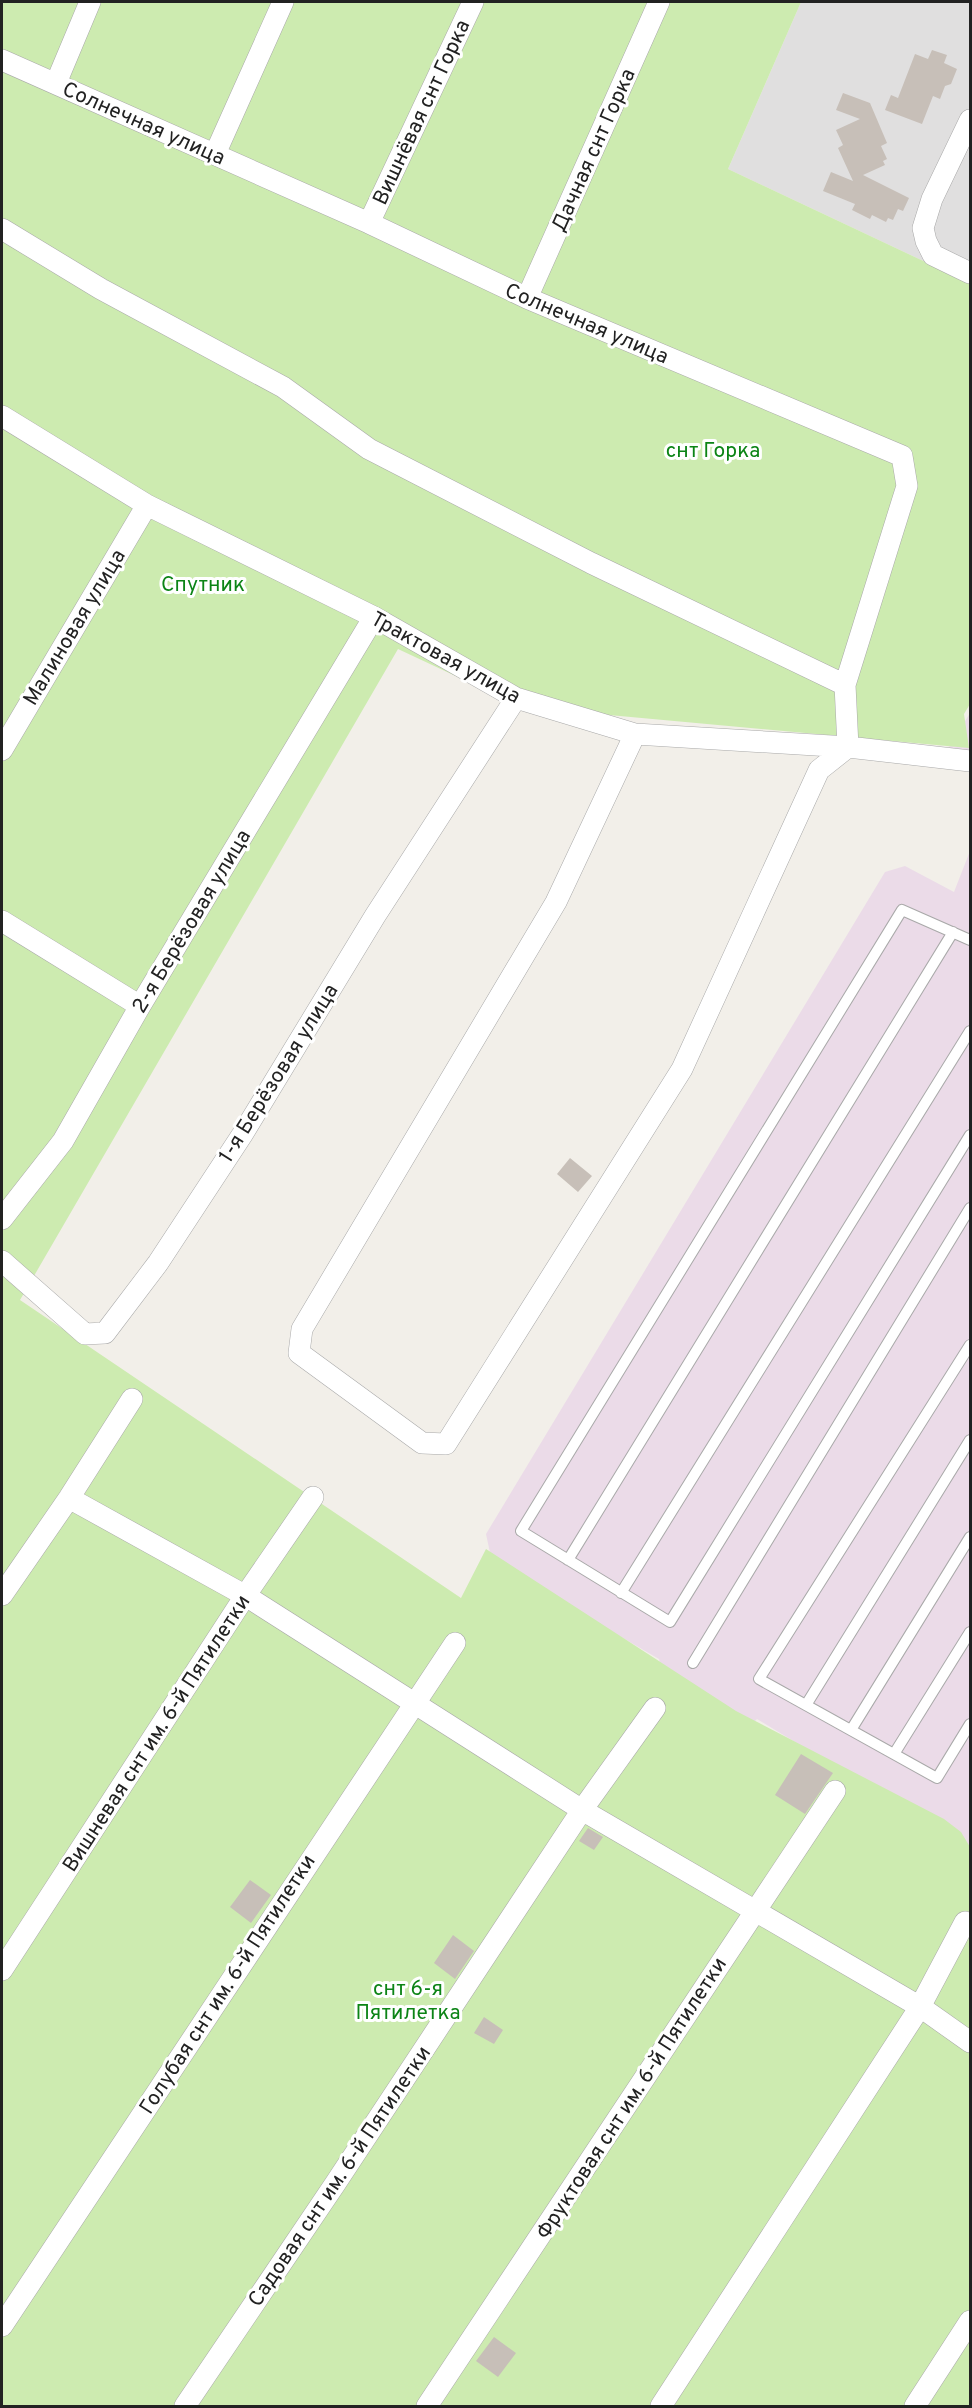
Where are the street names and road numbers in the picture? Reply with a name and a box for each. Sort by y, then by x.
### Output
street label: Вишнёвая снт Горка [368,16,477,210]
street label: Дачная снт Горка [546,65,643,237]
street label: Солнечная улица [58,76,229,172]
street label: Солнечная улица [500,278,672,371]
street label: Малиновая улица [18,545,133,711]
street label: Трактовая улица [366,606,525,711]
street label: 2-я Берёзовая улица [127,825,258,1019]
street label: 1-я Берёзовая улица [213,979,345,1168]
street label: Вишневая снт им. 6-й Пятилетки [57,1590,257,1878]
street label: Голубая снт им. 6-й Пятилетки [134,1850,322,2120]
street label: Фруктовая снт им. 6-й Пятилетки [531,1953,734,2245]
street label: Садовая снт им. 6-й Пятилетки [243,2041,438,2312]

